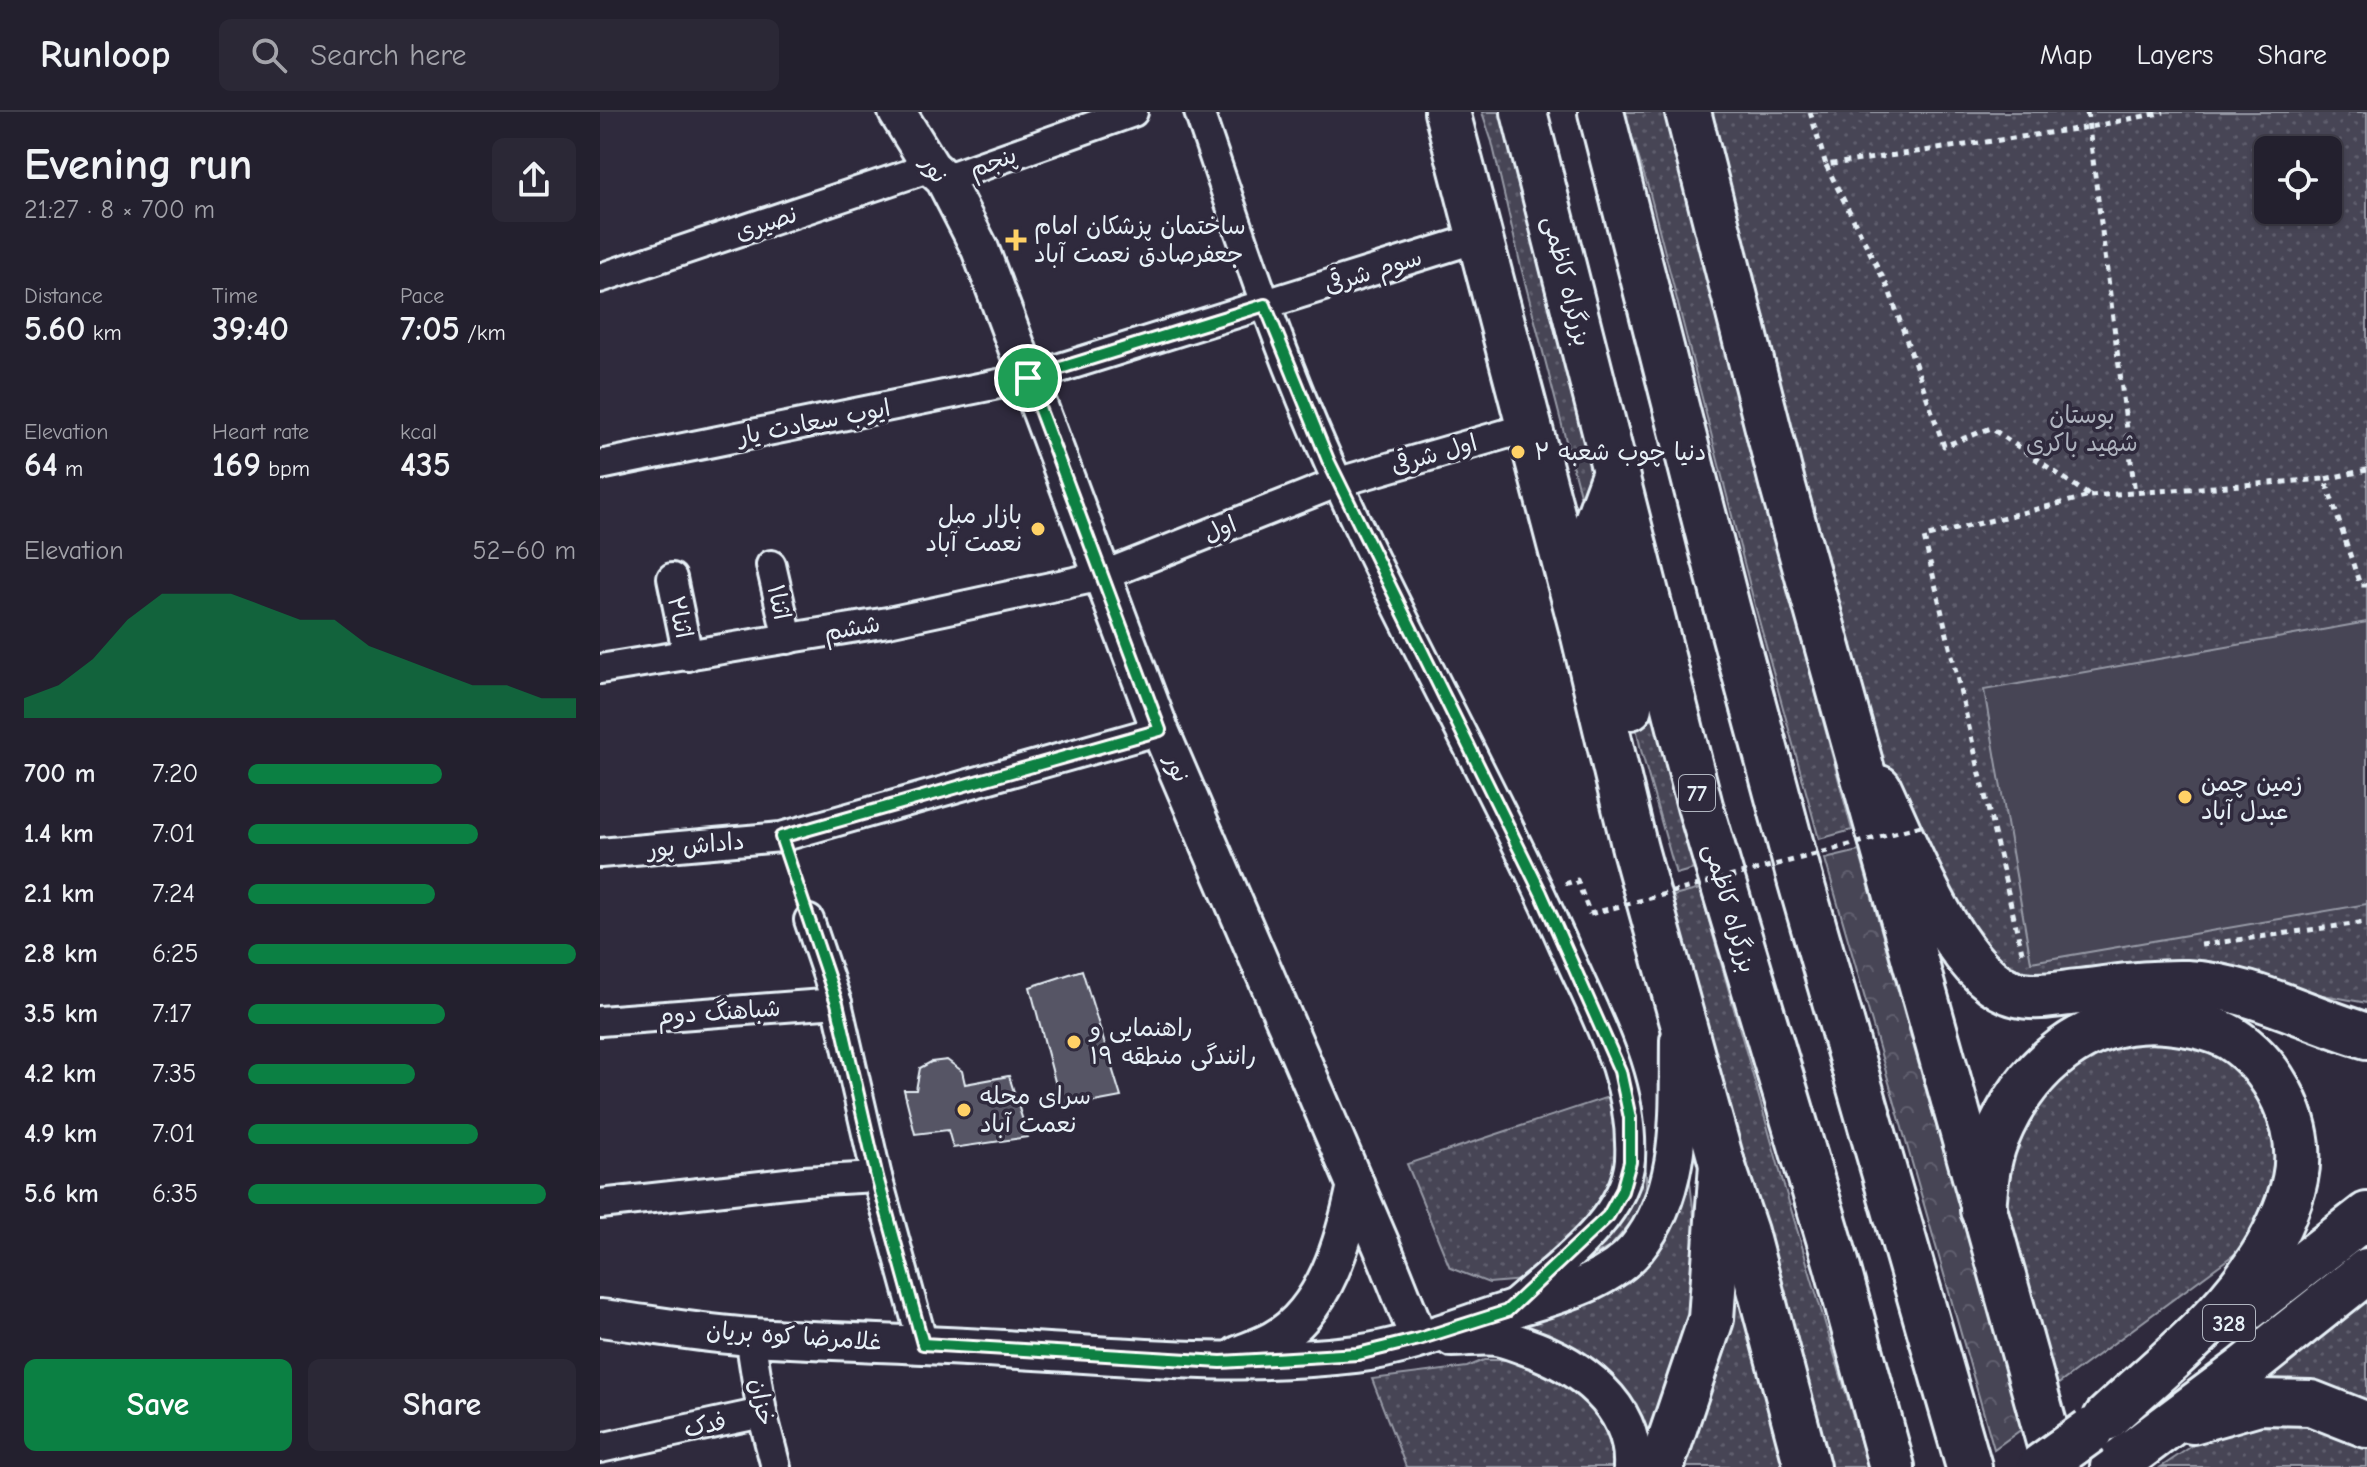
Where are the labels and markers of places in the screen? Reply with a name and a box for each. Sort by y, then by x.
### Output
place label: ساختمان پزشکان امام جعفرصادق نعمت آباد [1034,212,1246,268]
marker: ساختمان پزشکان امام جعفرصادق نعمت آباد [1005,229,1027,251]
pin [994,344,1062,412]
place label: دنیا چوب شعبه ۲ [1534,438,1706,467]
marker: دنیا چوب شعبه ۲ [1509,443,1527,461]
place label: بازار مبل نعمت آباد [926,501,1022,557]
marker: بازار مبل نعمت آباد [1029,520,1047,538]
place label: زمین چمن عبدل آباد [2201,769,2303,825]
marker: زمین چمن عبدل آباد [2176,788,2194,806]
place label: راهنمایی و رانندگی منطقه ۱۹ [1088,1014,1256,1071]
marker: راهنمایی و رانندگی منطقه ۱۹ [1065,1033,1083,1051]
place label: سرای محله نعمت آباد [980,1082,1091,1138]
marker: سرای محله نعمت آباد [955,1101,973,1119]

